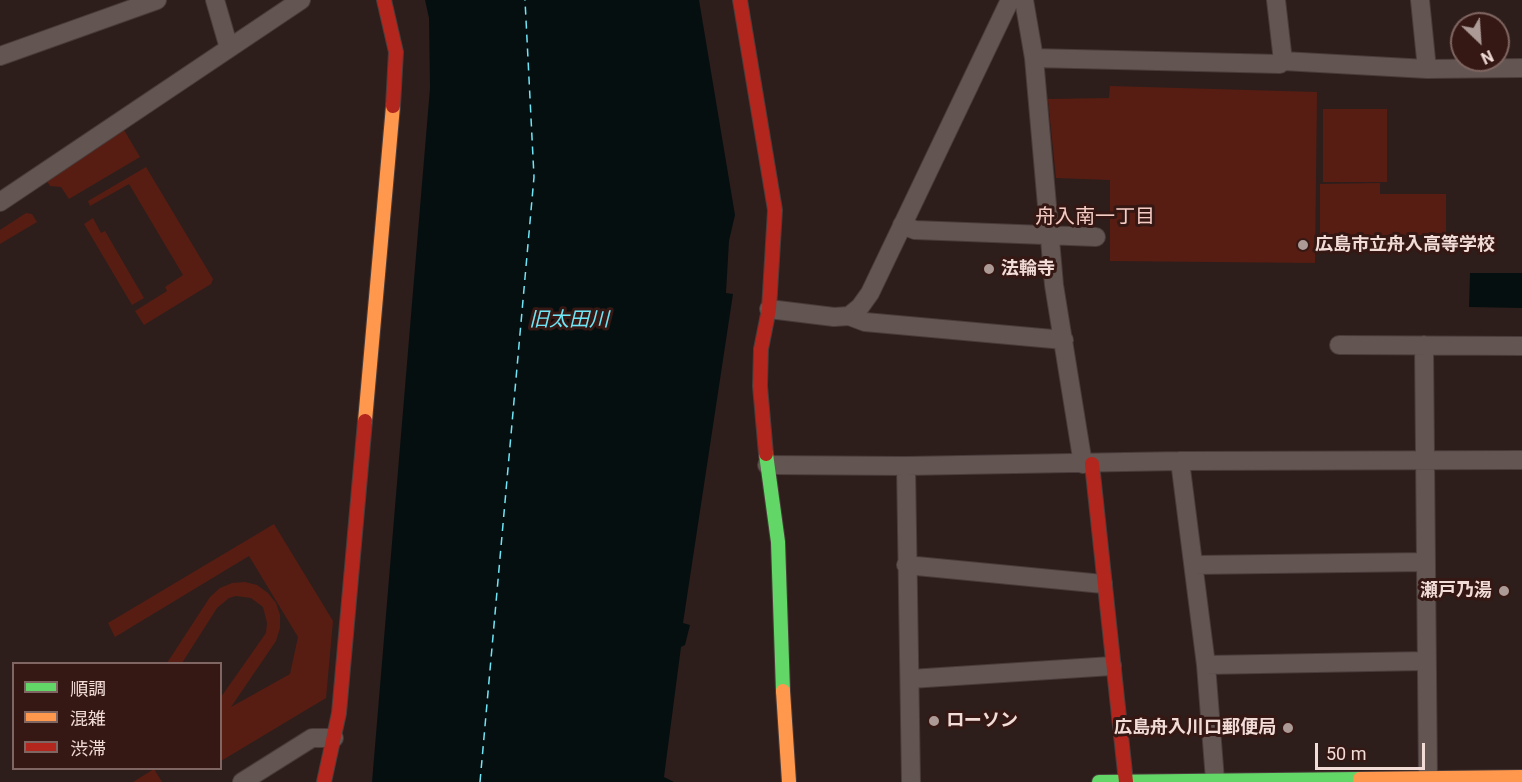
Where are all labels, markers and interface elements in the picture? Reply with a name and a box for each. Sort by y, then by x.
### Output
north arrow [1450,12,1510,72]
text: N [1478,46,1496,68]
district label: 舟入南一丁目 [1035,206,1155,230]
place label: 広島市立舟入高等学校 [1315,234,1495,256]
marker: 広島市立舟入高等学校 [1296,238,1310,252]
place label: 法輪寺 [1001,258,1055,280]
marker: 法輪寺 [982,262,996,276]
water label: 旧太田川 [529,309,609,333]
place label: 瀬戸乃湯 [1420,580,1492,602]
marker: 瀬戸乃湯 [1497,584,1511,598]
legend [12,662,222,770]
text: 順調 [70,678,106,699]
text: 混雑 [70,708,106,729]
place label: ローソン [946,710,1018,732]
marker: ローソン [927,714,941,728]
place label: 広島舟入川口郵便局 [1114,717,1276,739]
marker: 広島舟入川口郵便局 [1281,721,1295,735]
scale bar [1318,731,1428,769]
text: 渋滞 [70,738,106,759]
text: 50 m [1326,743,1366,764]

